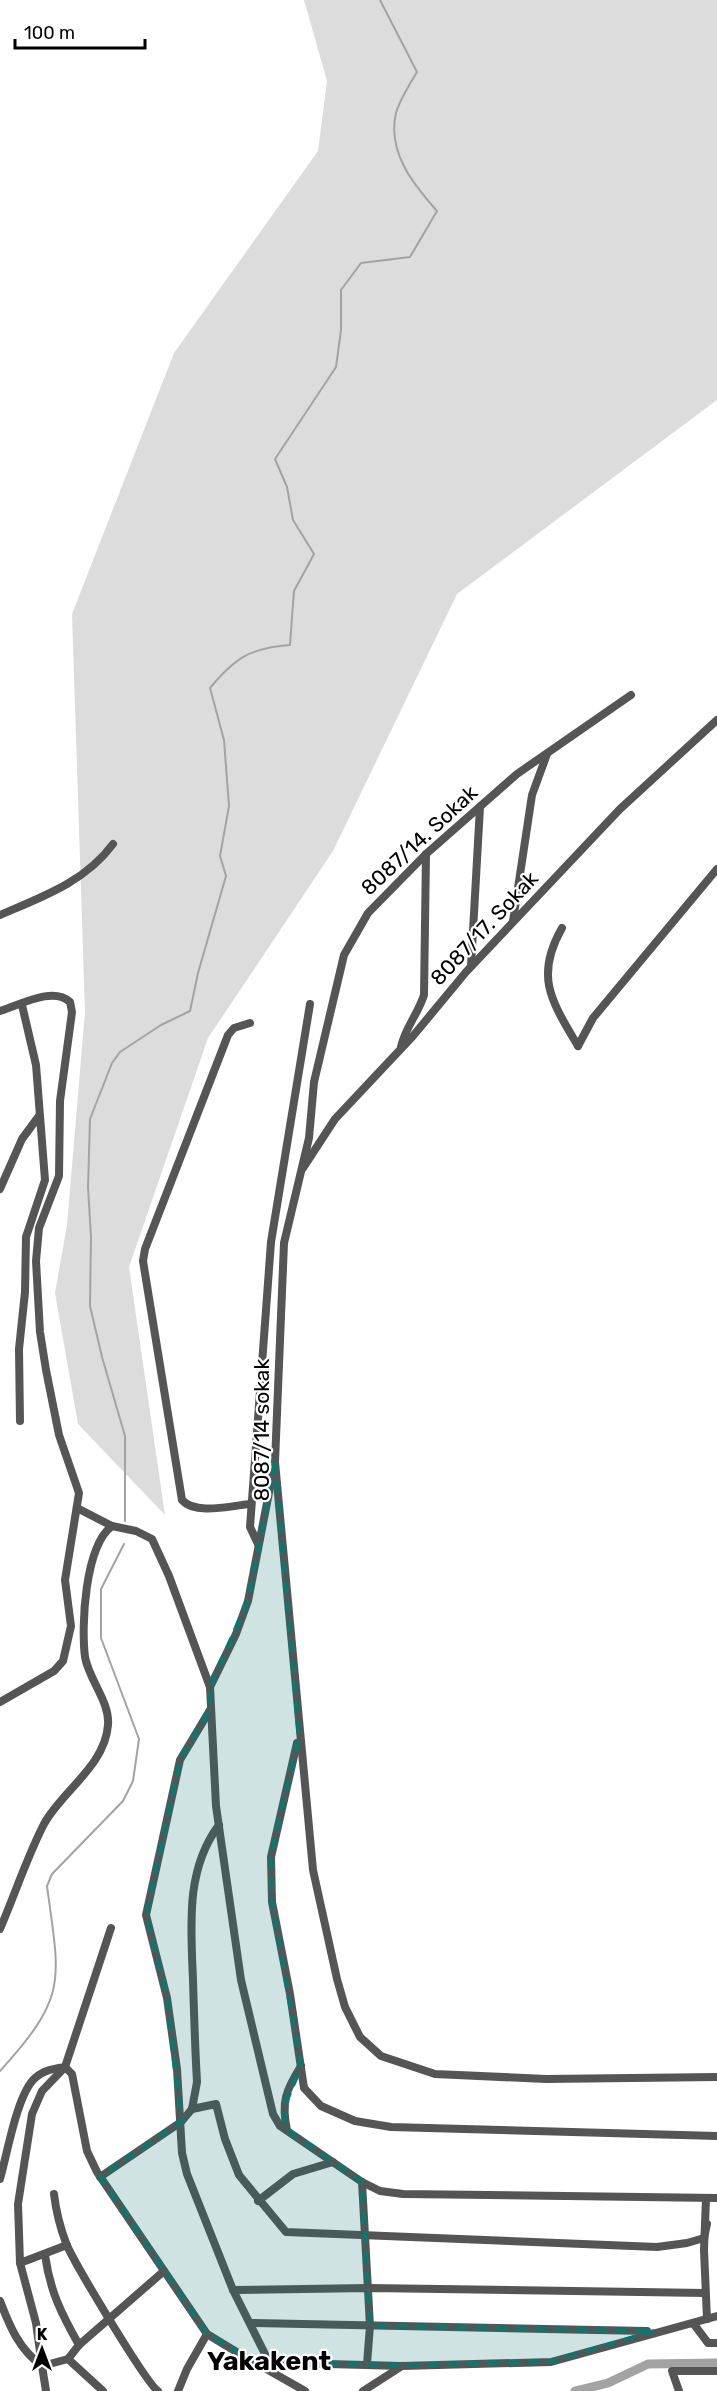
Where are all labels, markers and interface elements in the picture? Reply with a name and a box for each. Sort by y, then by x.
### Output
scale bar [15,12,146,50]
text: 100 m [24,22,75,44]
street label: 8087/14. Sokak [356,780,482,900]
street label: 8087/17. Sokak [425,866,543,990]
street label: 8087/14 sokak [249,1359,274,1501]
north arrow [12,2319,72,2379]
text: K [37,2325,48,2344]
district label: Yakakent [207,2345,331,2377]

